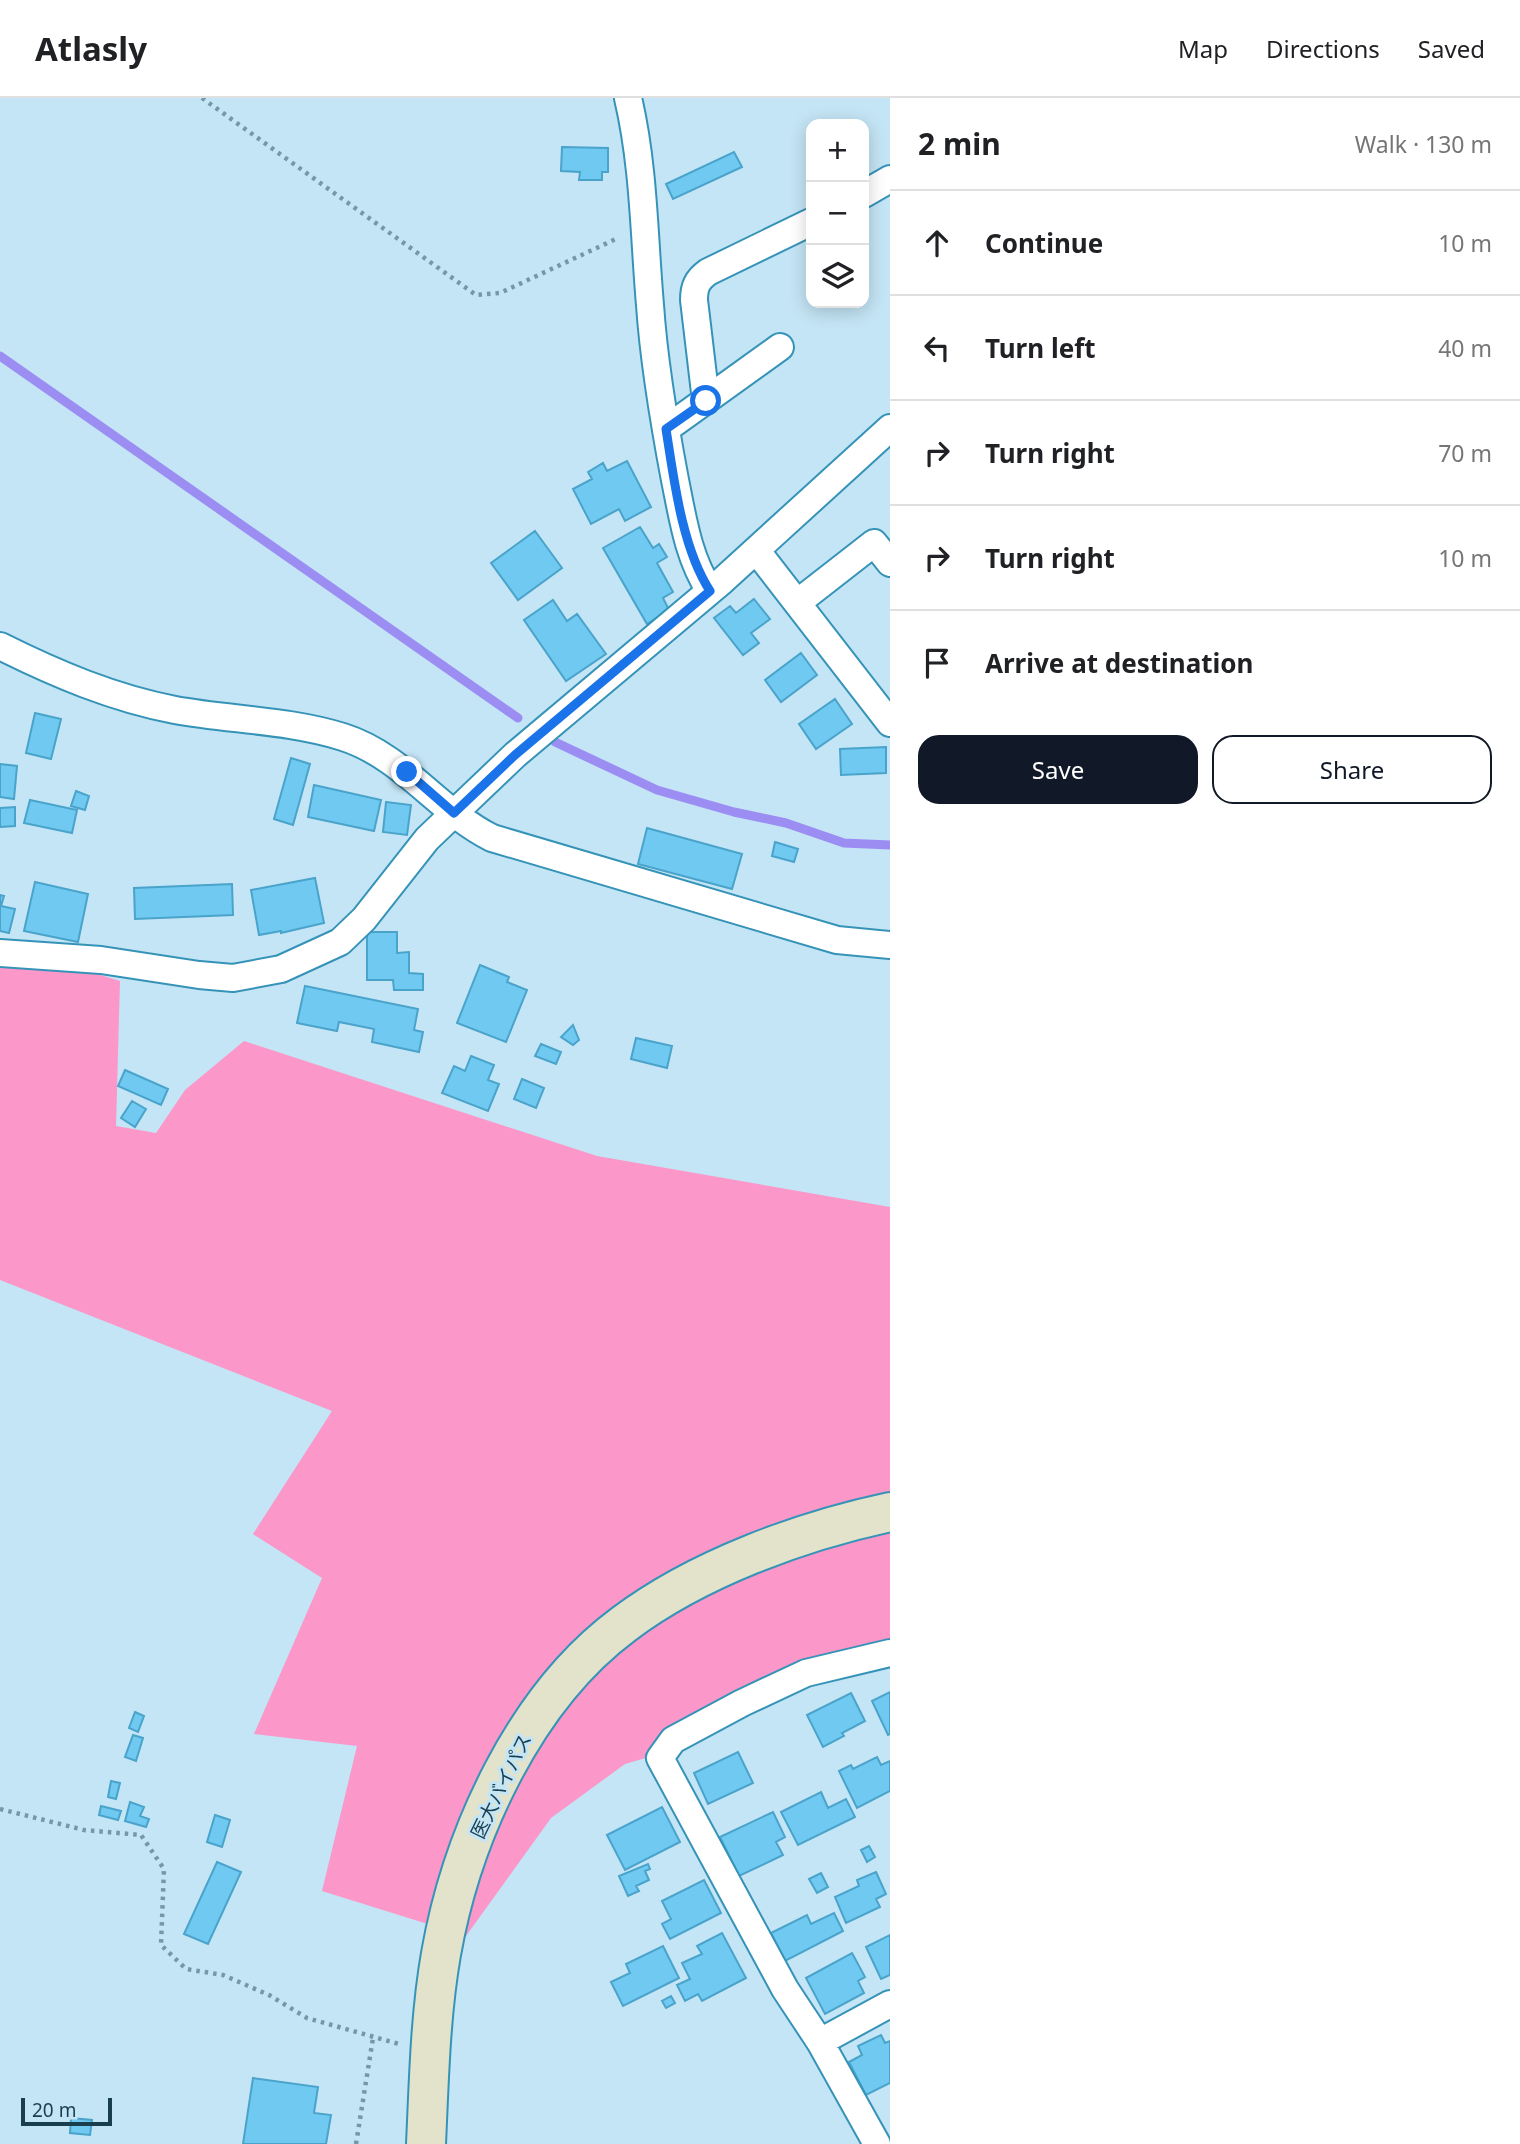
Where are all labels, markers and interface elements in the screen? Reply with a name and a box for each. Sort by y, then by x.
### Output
text: Atlasly [35,26,147,71]
text: Map [1178,32,1228,65]
text: Directions [1266,32,1380,65]
text: Saved [1418,32,1485,65]
map controls [806,119,869,308]
button: + [806,119,869,182]
text: 2 min [918,123,1001,164]
text: Walk · 130 m [1355,128,1492,160]
button: − [806,182,869,245]
icon: ahead [918,224,956,262]
text: Continue [985,225,1103,261]
text: 10 m [1438,227,1492,259]
button: layers [806,245,869,308]
icon: left [918,329,956,367]
text: Turn left [985,330,1096,366]
text: 40 m [1438,332,1492,364]
route start [690,385,721,416]
icon: right [918,434,956,472]
text: Turn right [985,435,1115,471]
text: 70 m [1438,437,1492,469]
icon: right [918,539,956,577]
text: Turn right [985,540,1115,576]
text: 10 m [1438,542,1492,574]
icon: arrive [918,644,956,682]
text: Arrive at destination [985,645,1254,681]
button: Save [918,735,1198,804]
button: Share [1212,735,1492,804]
route end [391,756,422,787]
street label: 医大バイパス [464,1729,538,1843]
scale bar [21,2095,112,2127]
text: 20 m [32,2097,76,2123]

